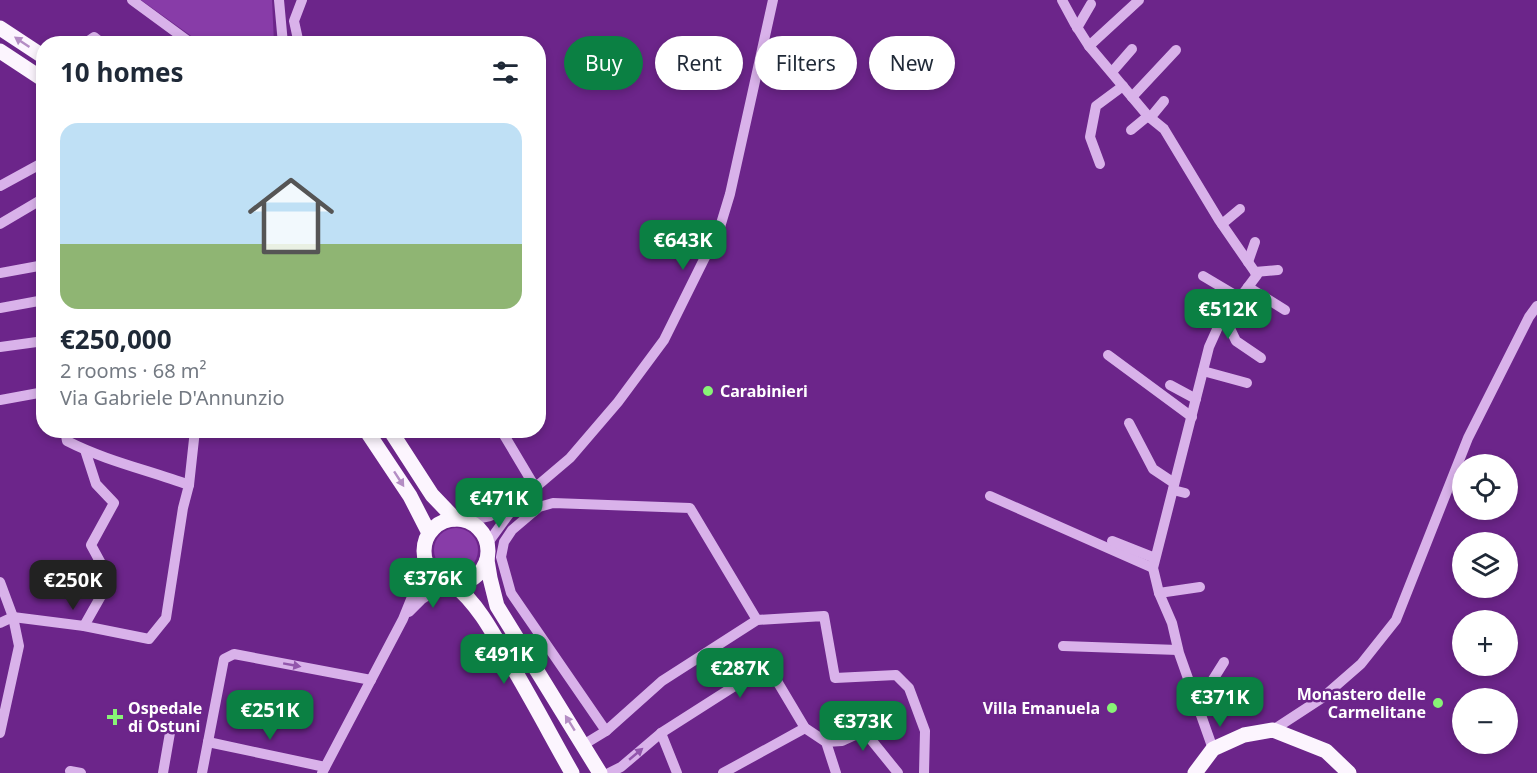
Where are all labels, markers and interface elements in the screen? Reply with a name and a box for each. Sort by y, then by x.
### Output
chip: Buy [564,36,643,90]
chip: Rent [655,36,743,90]
chip: Filters [755,36,857,90]
chip: New [869,36,955,90]
one-way arrow [13,37,30,48]
text: 10 homes [60,54,184,90]
icon: filters [489,56,522,89]
icon: home [237,162,345,270]
pin: €643K [641,220,725,271]
text: €643K [653,226,713,253]
pin: €512K [1186,289,1270,340]
text: €512K [1198,295,1258,322]
text: €250,000 [60,321,172,357]
text: 2 rooms · 68 m² [60,357,207,384]
place label: Carabinieri [720,380,808,402]
text: Via Gabriele D'Annunzio [60,384,285,411]
marker: Carabinieri [701,384,715,398]
map controls [1452,454,1518,754]
button: locate [1452,454,1518,520]
one-way arrow [393,471,404,488]
pin: €471K [457,478,541,529]
text: €471K [469,484,529,511]
button: layers [1452,532,1518,598]
pin: €376K [391,558,475,609]
pin: €250K [31,560,115,611]
text: €376K [403,564,463,591]
text: €250K [43,566,103,593]
button: + [1452,610,1518,676]
pin: €491K [462,634,546,685]
text: €491K [474,640,534,667]
pin: €287K [698,648,782,699]
text: €287K [710,654,770,681]
one-way arrow [282,661,301,670]
pin: €371K [1178,677,1262,728]
text: €371K [1190,683,1250,710]
place label: Monastero delle Carmelitane [1297,683,1426,723]
button: − [1452,688,1518,754]
pin: €251K [228,690,312,741]
text: €251K [240,696,300,723]
marker: Monastero delle Carmelitane [1431,696,1445,710]
place label: Ospedale di Ostuni [128,697,202,737]
place label: Villa Emanuela [983,697,1100,719]
pin: €373K [821,701,905,752]
marker: Villa Emanuela [1105,701,1119,715]
text: €373K [833,707,893,734]
marker: Ospedale di Ostuni [106,708,124,726]
one-way arrow [564,715,575,731]
one-way arrow [628,748,643,761]

